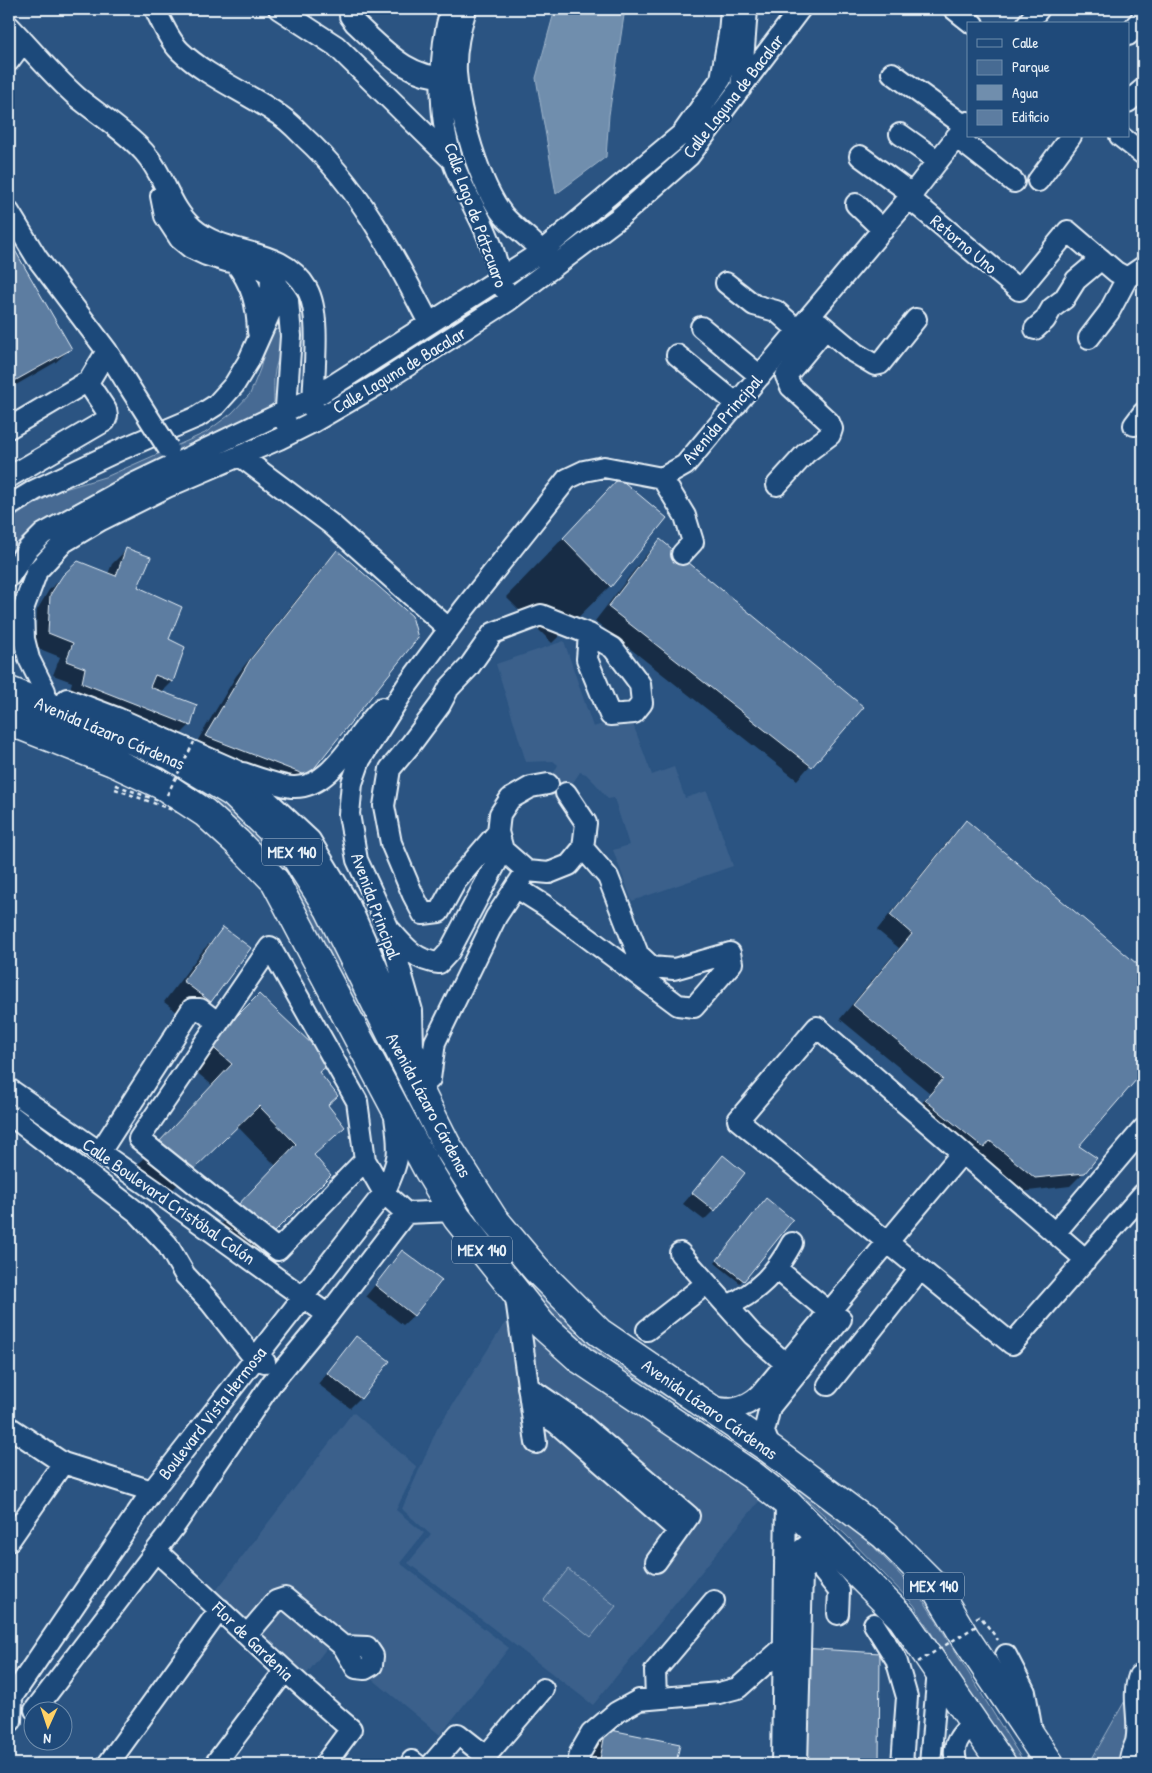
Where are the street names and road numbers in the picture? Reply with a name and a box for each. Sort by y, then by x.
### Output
street label: Calle Laguna de Bacalar [676,29,790,163]
street label: Calle Lago de Pátzcuaro [438,139,514,291]
street label: Retorno Uno [925,209,1003,279]
street label: Calle Laguna de Bacalar [328,320,470,420]
street label: Avenida Principal [676,368,768,469]
street label: Avenida Lázaro Cárdenas [31,690,189,776]
road number: MEX 140 [262,839,322,866]
street label: Avenida Principal [345,849,407,963]
street label: Avenida Lázaro Cárdenas [380,1028,478,1182]
street label: Calle Boulevard Cristóbal Colón [78,1132,260,1270]
road number: MEX 140 [452,1236,512,1264]
street label: Boulevard Vista Hermosa [152,1341,272,1485]
street label: Avenida Lázaro Cárdenas [637,1353,783,1465]
road number: MEX 140 [904,1572,964,1600]
street label: Flor de Gardenia [206,1595,299,1686]

